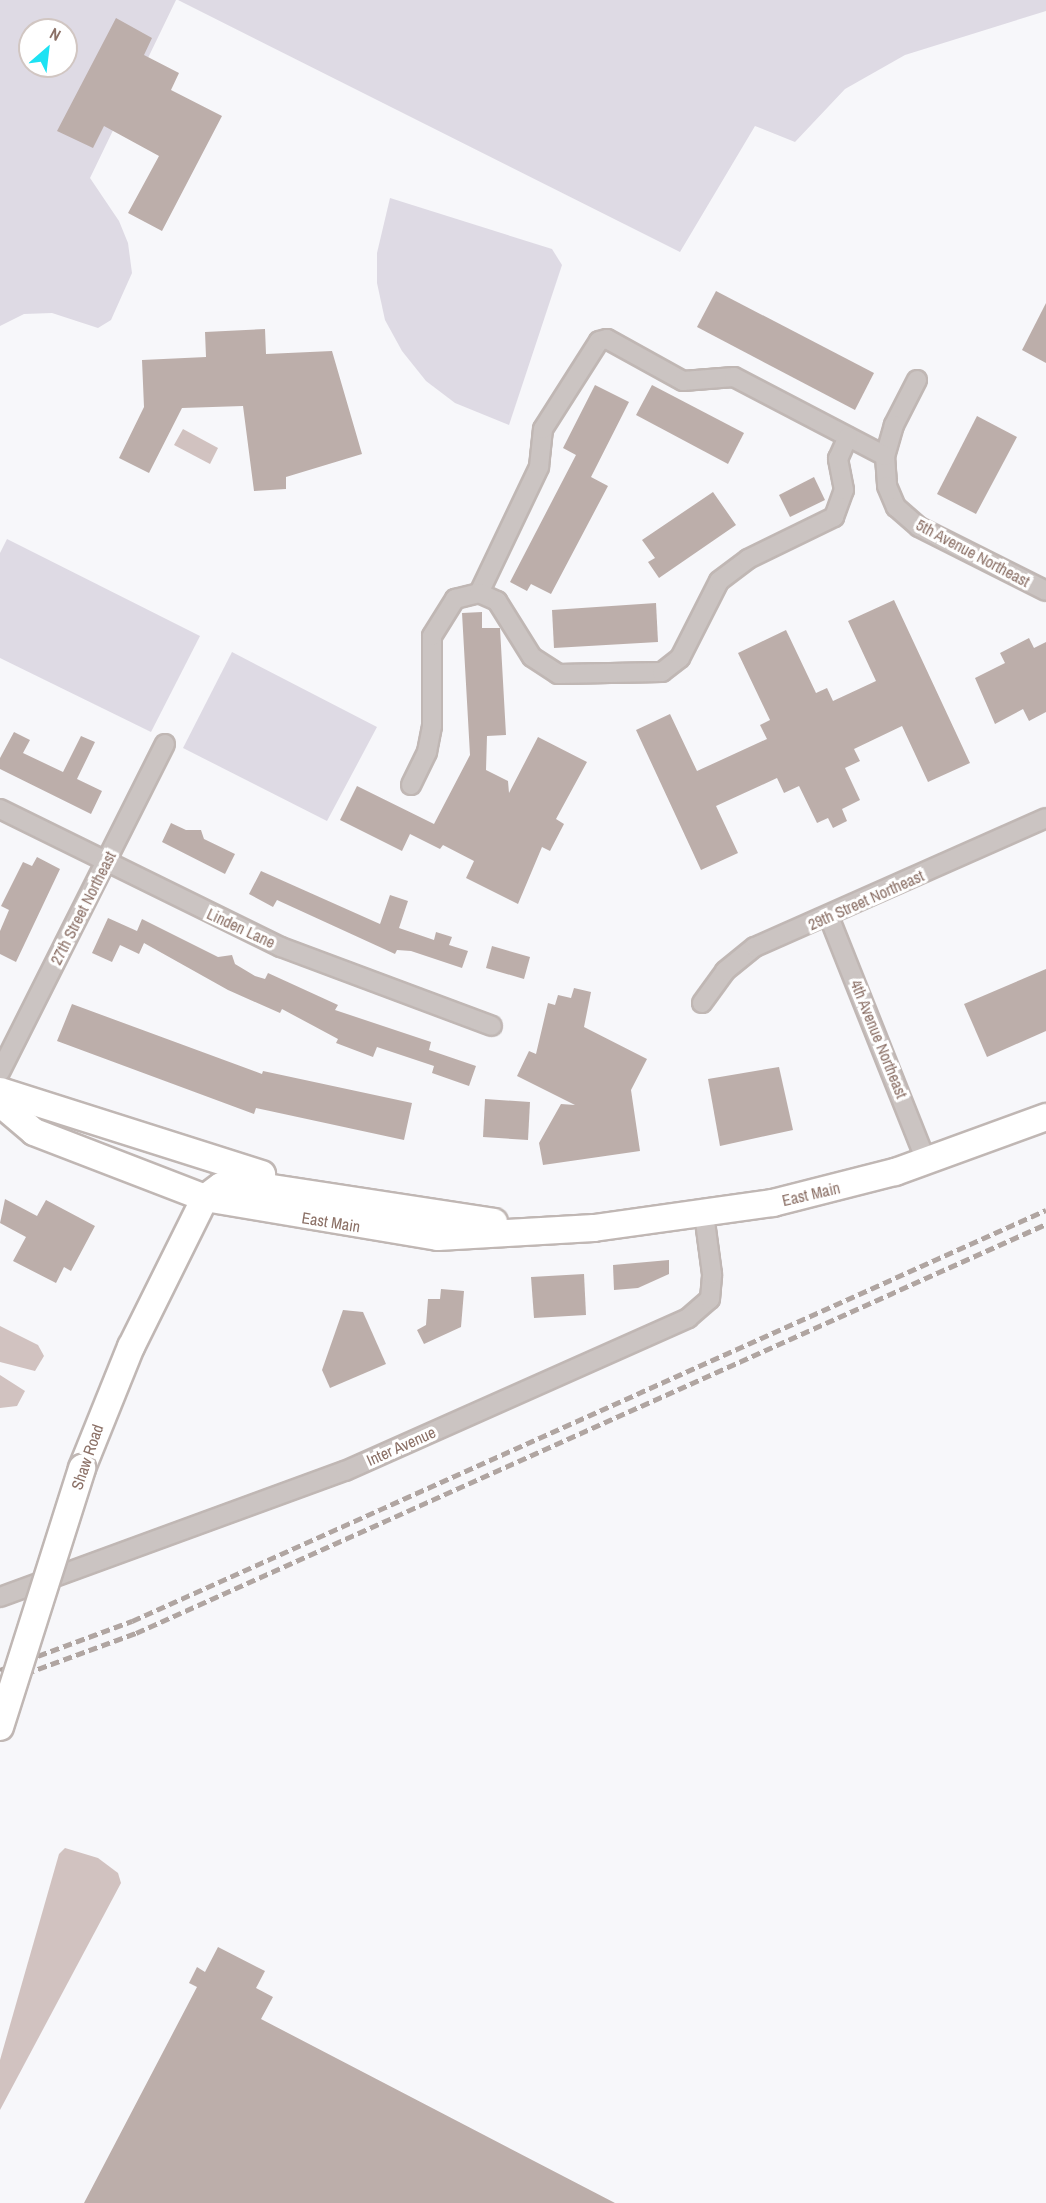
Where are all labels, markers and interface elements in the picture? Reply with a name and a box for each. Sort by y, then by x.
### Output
north arrow [18,18,78,78]
text: N [46,22,65,46]
street label: 5th Avenue Northeast [913,515,1033,591]
street label: 27th Street Northeast [46,848,120,968]
street label: 29th Street Northeast [805,866,927,934]
street label: Linden Lane [204,904,278,952]
street label: 4th Avenue Northeast [846,977,912,1101]
street label: East Main [780,1178,842,1210]
street label: East Main [300,1208,362,1236]
street label: Shaw Road [67,1422,107,1492]
street label: Inter Avenue [363,1422,439,1470]

